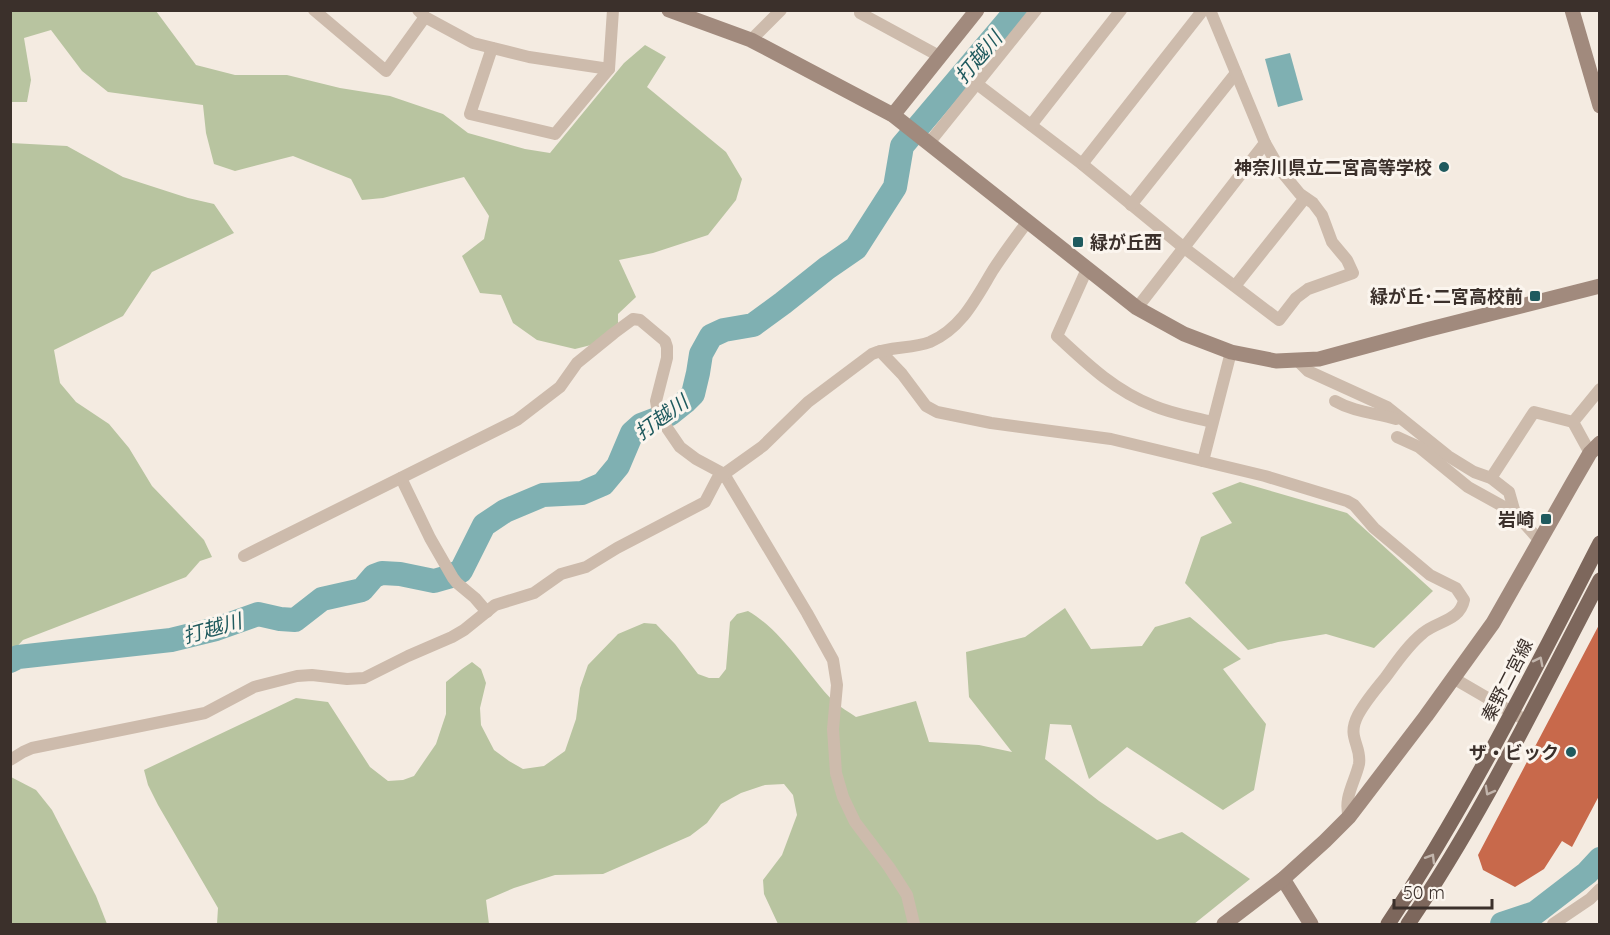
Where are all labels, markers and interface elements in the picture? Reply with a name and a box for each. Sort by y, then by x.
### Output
water label: 打越川 [949,24,1008,88]
place label: 神奈川県立二宮高等学校 [1234,156,1432,179]
marker: 神奈川県立二宮高等学校 [1437,160,1451,174]
place label: 緑が丘西 [1090,231,1162,254]
marker: 緑が丘西 [1071,235,1085,249]
place label: 緑が丘･二宮高校前 [1370,285,1523,308]
marker: 緑が丘･二宮高校前 [1528,289,1542,303]
water label: 打越川 [629,388,694,445]
place label: 岩崎 [1498,508,1534,531]
marker: 岩崎 [1539,512,1553,526]
water label: 打越川 [180,607,246,648]
street label: 秦野二宮線 [1476,635,1538,725]
one-way arrow [1532,656,1543,667]
place label: ザ・ビック [1469,741,1559,764]
marker: ザ・ビック [1564,745,1578,759]
one-way arrow [1485,785,1496,795]
one-way arrow [1424,854,1436,864]
scale bar [1394,872,1492,910]
text: 50 m [1403,881,1445,904]

